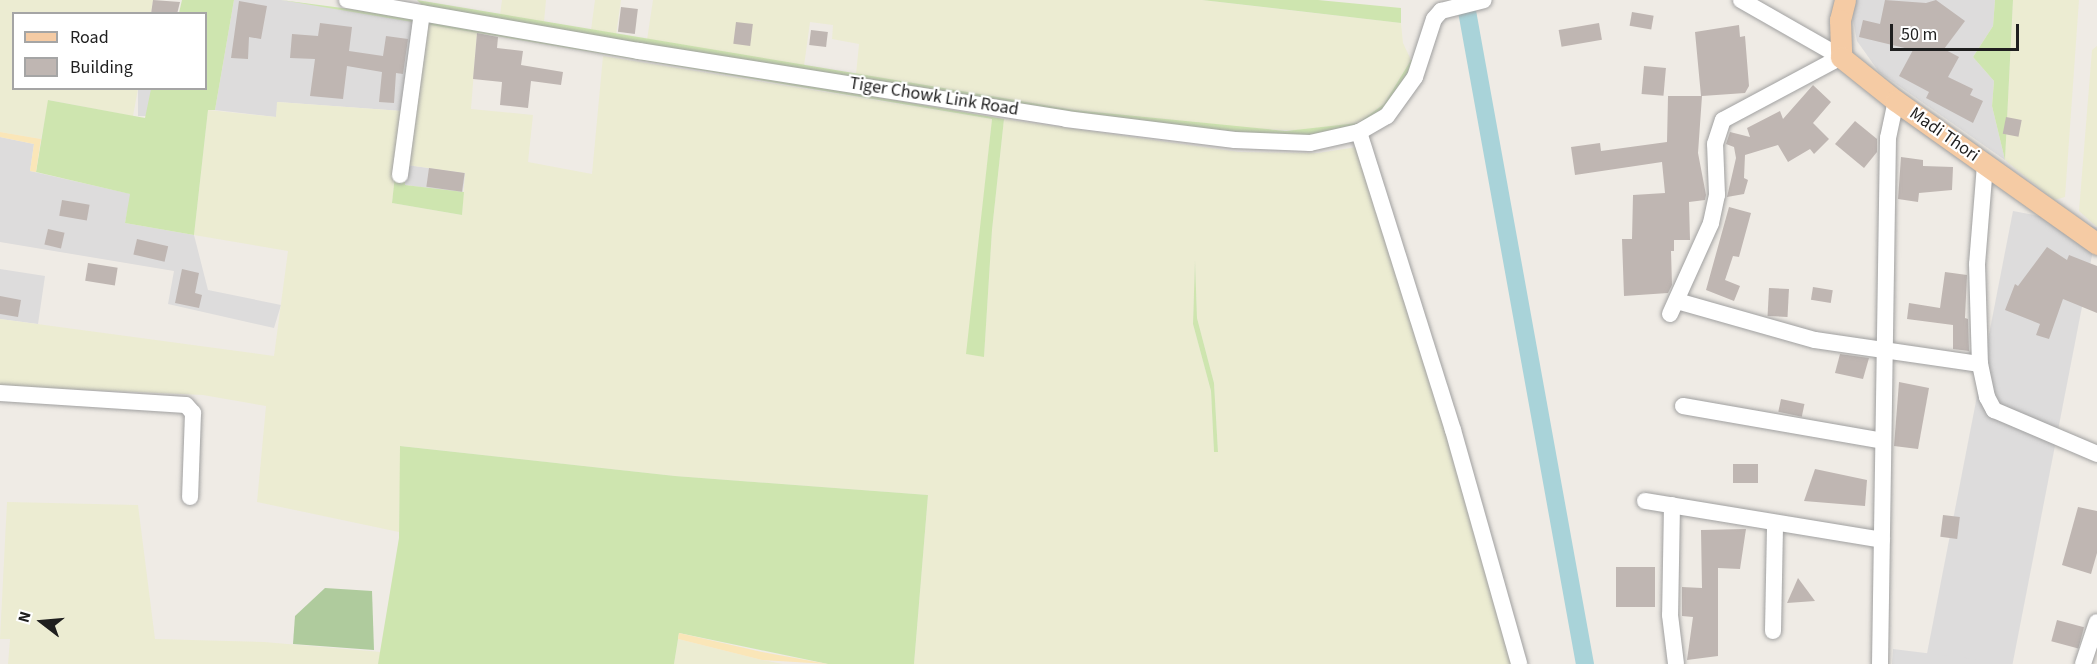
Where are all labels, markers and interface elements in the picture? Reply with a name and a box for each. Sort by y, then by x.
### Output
legend [12,12,207,90]
scale bar [1893,12,2022,50]
text: 50 m [1901,22,1937,47]
text: Road [70,25,109,50]
text: Building [70,55,133,80]
street label: Tiger Chowk Link Road [848,73,1020,121]
street label: Madi Thori [1905,103,1983,167]
north arrow [12,592,72,652]
text: N [13,609,37,625]

